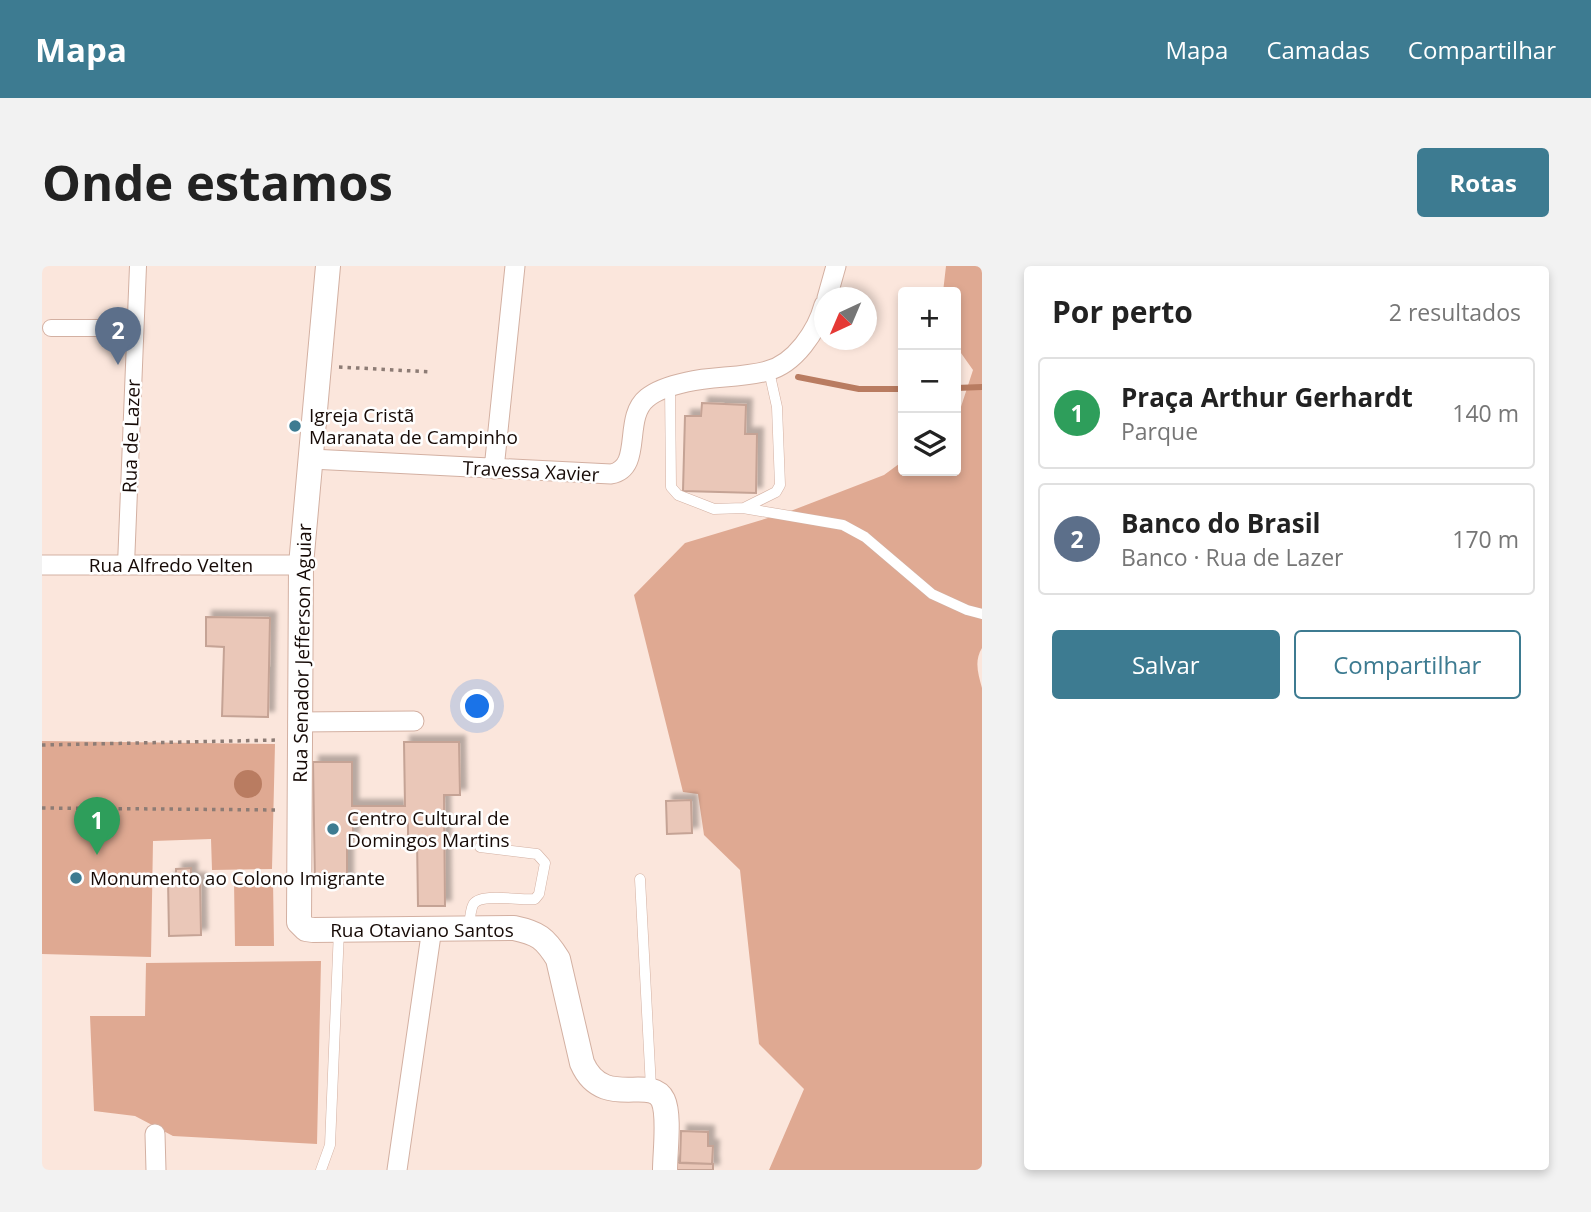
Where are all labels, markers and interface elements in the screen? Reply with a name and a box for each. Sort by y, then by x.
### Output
text: Mapa [35,27,127,72]
text: Mapa [1165,33,1228,66]
text: Camadas [1266,33,1370,66]
text: Compartilhar [1408,33,1556,66]
button: Rotas [1417,148,1549,217]
text: Onde estamos [42,149,393,215]
north arrow [814,287,877,350]
map controls [898,287,961,476]
button: + [898,287,961,350]
text: Por perto [1052,291,1193,332]
text: 2 resultados [1389,296,1521,328]
pin: 2 [95,307,141,365]
button: − [898,350,961,413]
street label: Rua de Lazer [116,378,146,493]
text: Praça Arthur Gerhardt [1121,379,1413,415]
text: 1 [1070,397,1084,429]
text: 140 m [1452,397,1519,429]
place label: Igreja Cristã Maranata de Campinho [309,402,518,450]
button: layers [898,413,961,476]
text: Parque [1121,415,1198,447]
marker: Igreja Cristã Maranata de Campinho [287,418,303,434]
street label: Travessa Xavier [462,454,600,488]
text: Banco do Brasil [1121,505,1321,541]
street label: Rua Senador Jefferson Aguiar [287,523,317,783]
text: 2 [1070,523,1084,555]
text: 170 m [1452,523,1519,555]
text: Banco · Rua de Lazer [1121,541,1344,573]
street label: Rua Alfredo Velten [89,552,253,578]
button: Salvar [1052,630,1280,699]
button: Compartilhar [1294,630,1521,699]
your location [460,689,494,723]
pin: 1 [74,797,120,855]
place label: Centro Cultural de Domingos Martins [347,805,510,853]
marker: Centro Cultural de Domingos Martins [325,821,341,837]
place label: Monumento ao Colono Imigrante [90,865,385,891]
marker: Monumento ao Colono Imigrante [68,870,84,886]
street label: Rua Otaviano Santos [330,917,514,943]

